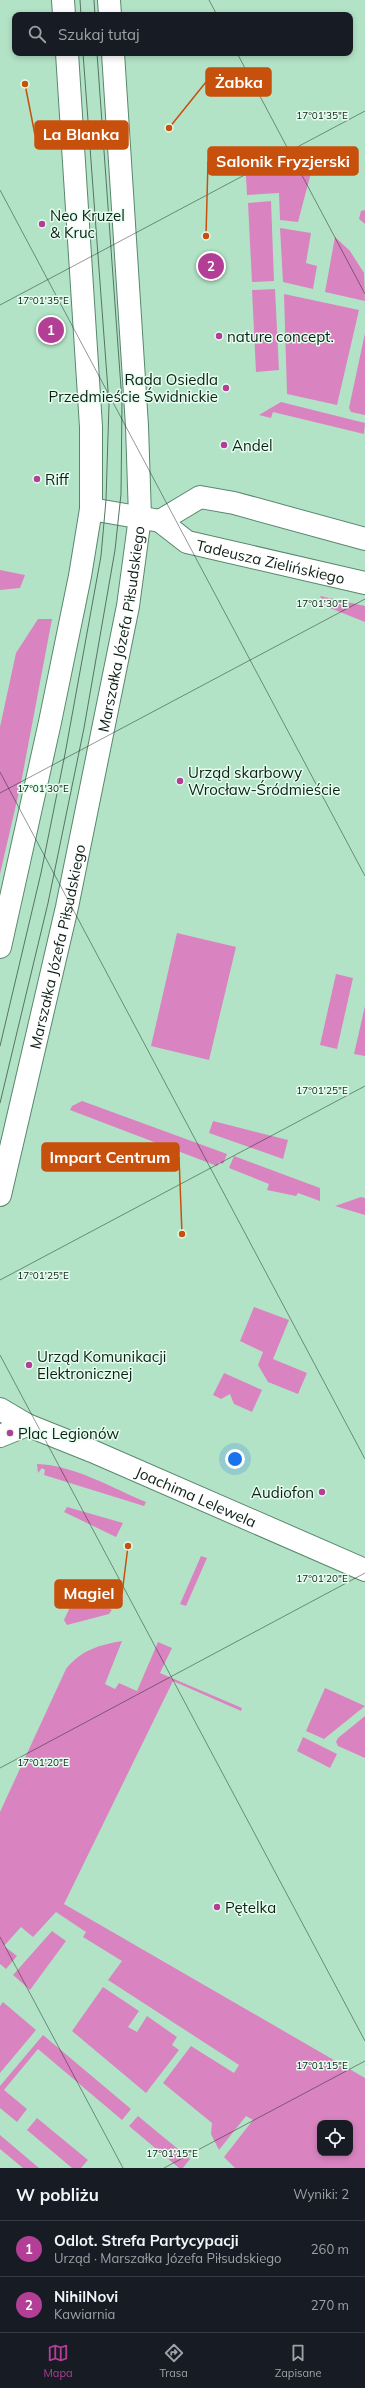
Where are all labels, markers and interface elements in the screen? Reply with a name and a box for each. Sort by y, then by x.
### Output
search box [12,12,353,56]
icon: search [26,23,48,45]
text: Szukaj tutaj [58,25,140,44]
callout: Żabka [206,68,271,96]
text: Żabka [215,72,263,92]
text: 17°01'35"E [296,109,348,122]
callout: La Blanka [35,121,128,149]
text: La Blanka [43,124,119,144]
callout: Salonik Fryzjerski [208,147,358,175]
text: Salonik Fryzjerski [216,151,350,171]
place label: Neo Kruzel & Kruc [50,206,125,242]
marker: Neo Kruzel & Kruc [37,219,47,229]
pin: 2 [198,251,224,281]
text: 17°01'35"E [17,294,69,307]
pin: 1 [38,315,64,345]
place label: nature concept. [227,327,334,346]
marker: nature concept. [214,331,224,341]
place label: Rada Osiedla Przedmieście Świdnickie [49,370,218,406]
marker: Rada Osiedla Przedmieście Świdnickie [221,383,231,393]
place label: Andel [232,436,273,455]
marker: Andel [219,440,229,450]
place label: Riff [45,470,70,489]
marker: Riff [32,474,42,484]
street label: Marszałka Józefa Piłsudskiego [93,525,148,734]
street label: Tadeusza Zielińskiego [194,535,347,588]
text: 17°01'30"E [296,597,348,610]
place label: Urząd skarbowy Wrocław-Śródmieście [188,763,340,799]
marker: Urząd skarbowy Wrocław-Śródmieście [175,776,185,786]
text: 17°01'30"E [17,782,69,795]
street label: Marszałka Józefa Piłsudskiego [25,842,89,1051]
text: 17°01'25"E [296,1084,348,1097]
callout: Impart Centrum [42,1143,179,1171]
text: Impart Centrum [49,1147,171,1167]
text: 17°01'25"E [17,1269,69,1282]
place label: Urząd Komunikacji Elektronicznej [37,1347,166,1383]
marker: Urząd Komunikacji Elektronicznej [24,1360,34,1370]
place label: Plac Legionów [18,1424,119,1443]
marker: Plac Legionów [5,1428,15,1438]
your location [225,1449,245,1469]
street label: Joachima Lelewela [133,1462,260,1531]
place label: Audiofon [251,1483,314,1502]
marker: Audiofon [317,1487,327,1497]
text: 17°01'20"E [296,1572,348,1585]
callout: Magiel [55,1580,122,1608]
text: Magiel [64,1583,114,1603]
text: 17°01'20"E [17,1756,69,1769]
place label: Pętelka [225,1898,276,1917]
marker: Pętelka [212,1902,222,1912]
text: 17°01'15"E [296,2059,348,2072]
map controls [317,2120,353,2156]
button: locate [317,2120,353,2156]
text: 17°01'15"E [146,2147,198,2160]
text: W pobliżu [16,2184,99,2205]
text: Wyniki: 2 [293,2186,349,2202]
text: Odlot. Strefa Partycypacji [54,2231,239,2250]
text: 1 [25,2241,33,2257]
text: 260 m [311,2241,349,2257]
text: Urząd · Marszałka Józefa Piłsudskiego [54,2250,282,2266]
text: NihilNovi [54,2287,118,2306]
text: 2 [25,2297,33,2313]
text: 270 m [311,2297,349,2313]
text: Kawiarnia [54,2306,115,2322]
tab: Mapa [43,2342,73,2380]
tab: Trasa [160,2342,188,2380]
tab: Zapisane [275,2342,322,2380]

